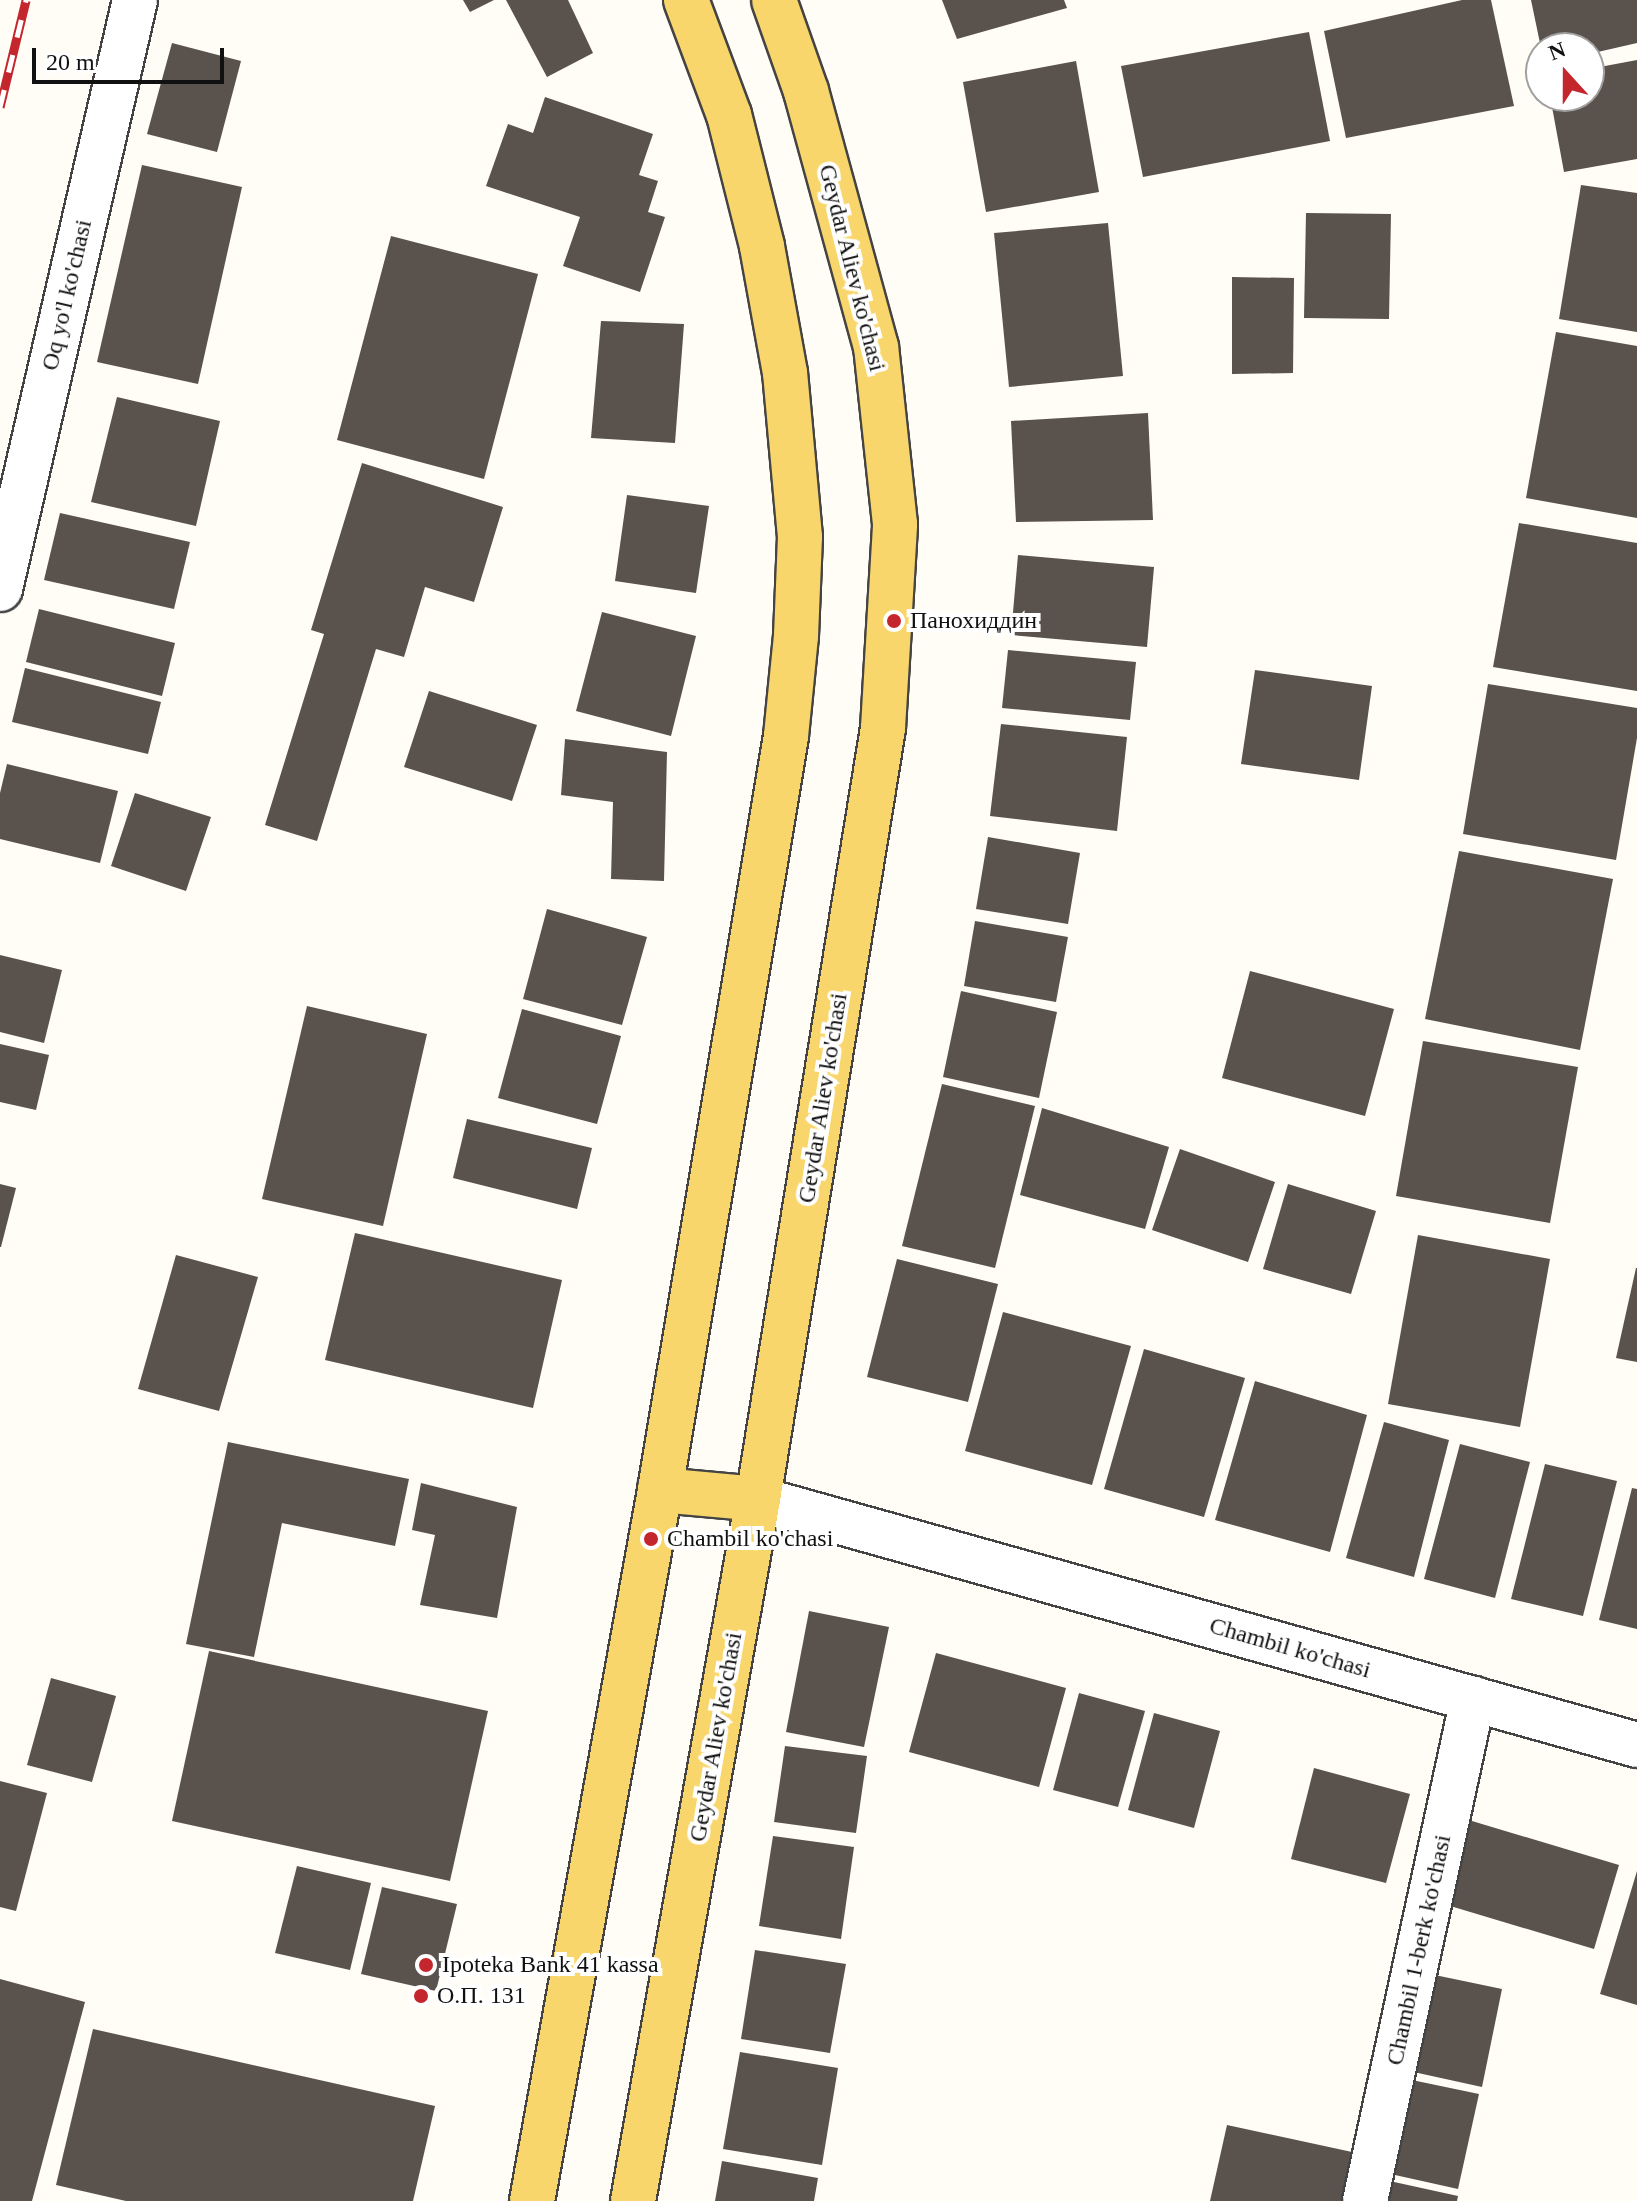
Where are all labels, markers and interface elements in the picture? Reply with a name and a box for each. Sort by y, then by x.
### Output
scale bar [36,32,228,82]
north arrow [1525,32,1605,112]
text: N [1545,36,1569,66]
text: 20 m [46,49,95,75]
street label: Geydar Aliev ko'chasi [812,161,892,375]
street label: Oq yo'l ko'chasi [36,217,98,373]
place label: Панохиддин [910,607,1037,635]
marker: Панохиддин [885,612,903,630]
street label: Geydar Aliev ko'chasi [792,990,854,1206]
place label: Chambil ko'chasi [667,1525,833,1553]
marker: Chambil ko'chasi [642,1530,660,1548]
street label: Chambil ko'chasi [1206,1611,1374,1685]
street label: Geydar Aliev ko'chasi [683,1629,749,1845]
street label: Chambil 1-berk ko'chasi [1380,1832,1458,2068]
place label: Ipoteka Bank 41 kassa [442,1951,659,1979]
marker: Ipoteka Bank 41 kassa [417,1956,435,1974]
place label: О.П. 131 [437,1982,526,2010]
marker: О.П. 131 [412,1987,430,2005]

